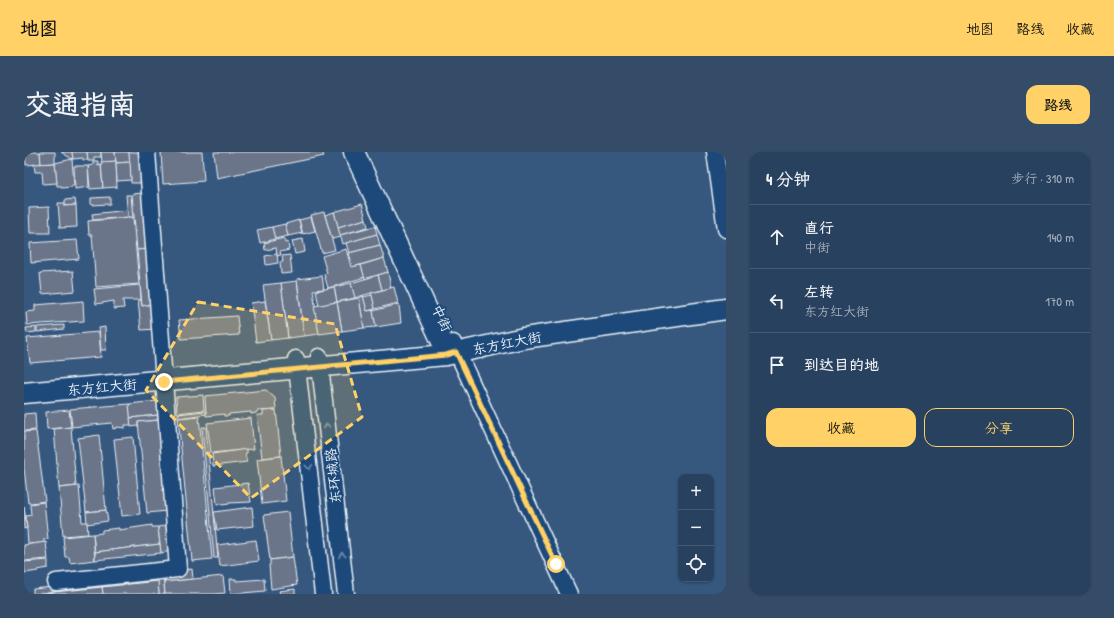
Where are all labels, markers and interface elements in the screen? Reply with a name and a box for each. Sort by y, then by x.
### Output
text: 地图 [20,15,58,41]
text: 地图 [966,19,994,38]
text: 路线 [1016,19,1044,38]
text: 收藏 [1066,19,1094,38]
text: 交通指南 [24,85,136,123]
button: 路线 [1026,85,1090,124]
text: 4 分钟 [766,167,810,190]
text: 步行 · 310 m [1011,169,1074,187]
text: 直行 [804,217,834,238]
icon: ahead [766,226,788,248]
text: 140 m [1047,228,1074,246]
text: 中街 [804,238,830,256]
text: 左转 [804,281,834,302]
icon: left [766,290,788,312]
text: 170 m [1045,292,1074,310]
street label: 中街 [428,301,457,334]
text: 东方红大街 [804,302,869,320]
street label: 东方红大街 [471,327,543,359]
icon: arrive [766,354,788,376]
text: 到达目的地 [804,354,879,375]
route end [155,373,173,391]
street label: 东方红大街 [66,374,138,399]
button: 收藏 [766,408,916,447]
button: 分享 [924,408,1074,447]
one-way arrow [323,423,332,429]
street label: 东环城路 [320,447,345,505]
one-way arrow [304,464,313,470]
map controls [678,474,714,582]
button: + [678,474,714,510]
button: − [678,510,714,546]
button: locate [678,546,714,582]
one-way arrow [337,552,346,558]
route start [547,555,565,573]

